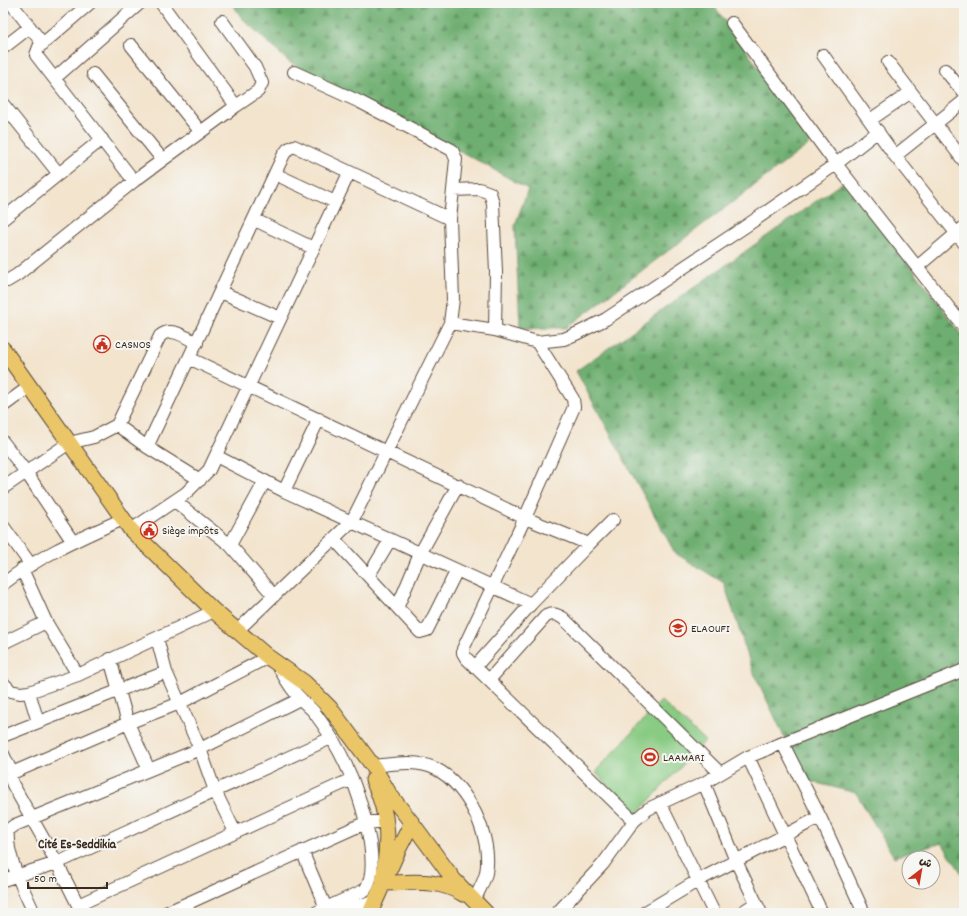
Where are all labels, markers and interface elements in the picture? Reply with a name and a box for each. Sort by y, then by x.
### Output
public building icon: CASNOS [92,334,112,354]
place label: CASNOS [115,337,151,354]
public building icon: Siège impôts [139,520,159,540]
place label: Siège impôts [162,523,219,540]
school or university icon: ELAOUFI [668,618,688,638]
place label: ELAOUFI [691,621,730,638]
sports icon: LAAMARI [640,747,660,767]
place label: LAAMARI [663,750,704,767]
district label: Cité Es-Seddikia [38,836,117,855]
north arrow [901,850,941,890]
text: ش [916,853,934,873]
scale bar [28,864,107,890]
text: 50 m [34,871,57,888]

